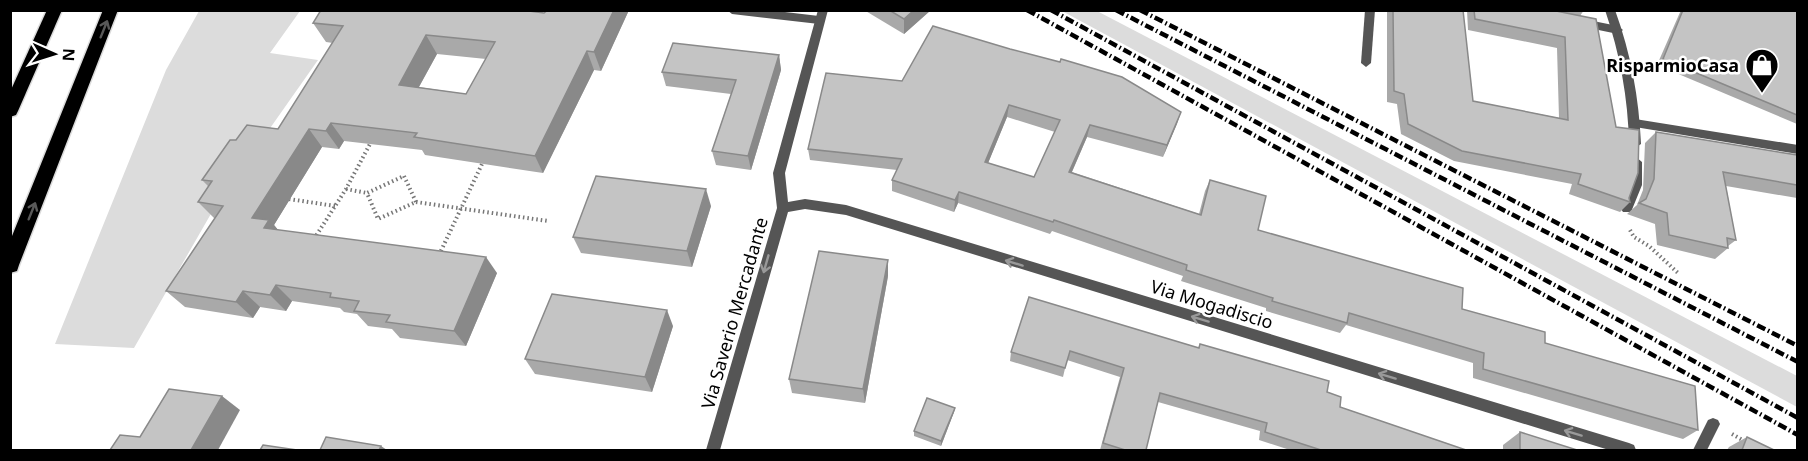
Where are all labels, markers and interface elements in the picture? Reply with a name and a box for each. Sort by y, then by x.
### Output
one-way arrow [99,20,110,39]
north arrow [24,24,84,84]
shop icon: RisparmioCasa [1744,47,1780,94]
text: N [58,48,80,62]
place label: RisparmioCasa [1606,53,1739,77]
one-way arrow [27,202,38,220]
street label: Via Saverio Mercadante [695,214,773,412]
one-way arrow [760,254,771,273]
one-way arrow [1005,257,1024,268]
street label: Via Mogadiscio [1148,274,1276,334]
one-way arrow [1191,313,1210,324]
one-way arrow [1378,370,1397,381]
one-way arrow [1564,427,1583,438]

